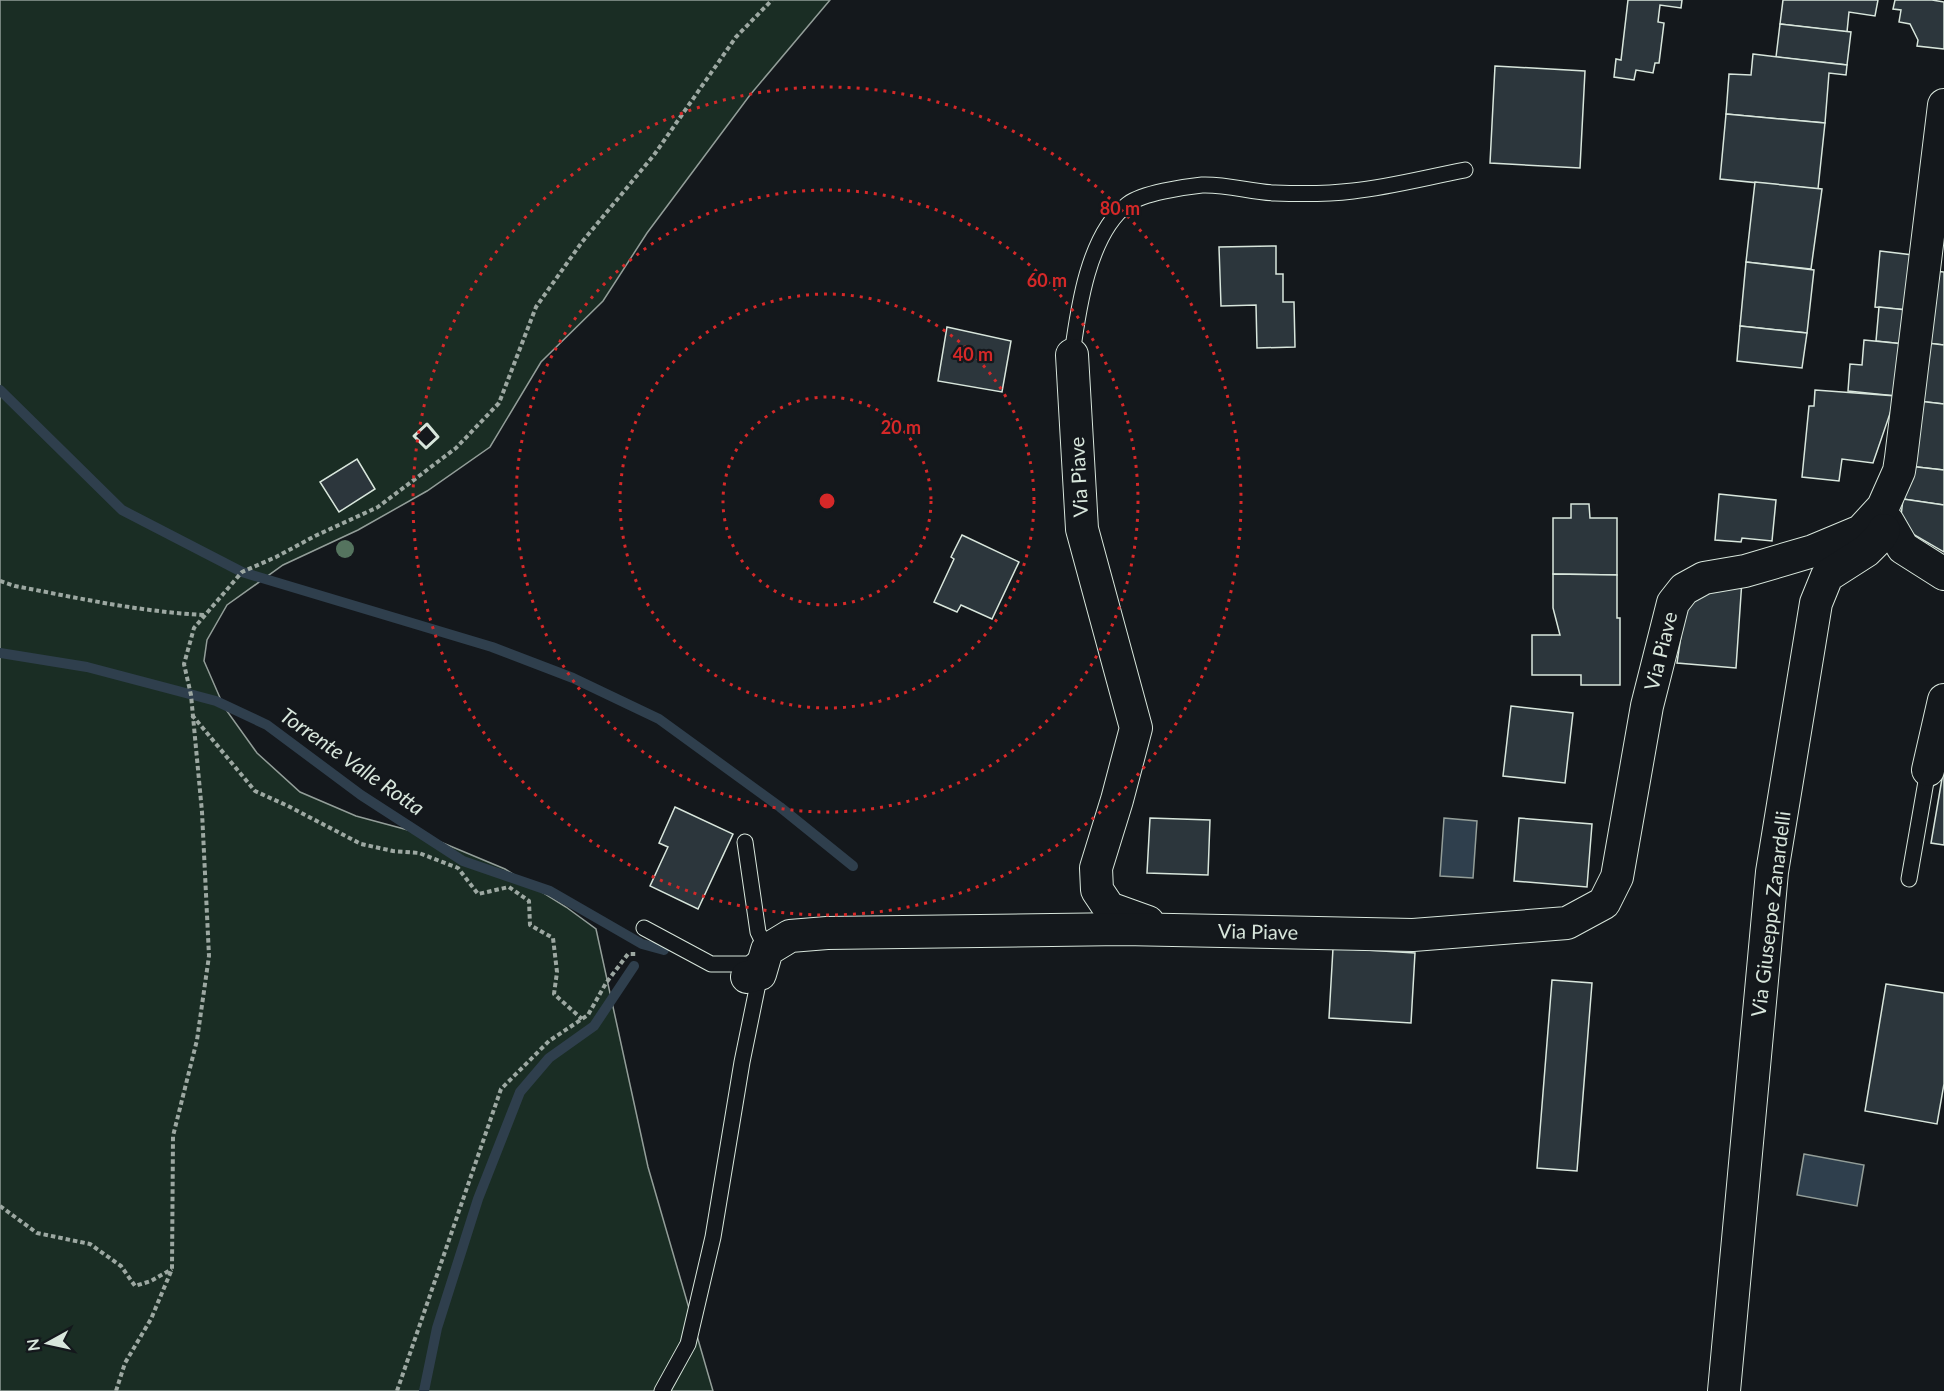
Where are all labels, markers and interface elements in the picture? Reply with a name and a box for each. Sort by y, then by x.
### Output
text: 80 m [1100,197,1140,219]
text: 60 m [1027,269,1067,291]
text: 40 m [953,343,993,365]
text: 20 m [881,416,921,438]
street label: Via Piave [1064,436,1092,518]
centre of rings [817,491,837,511]
street label: Via Piave [1639,609,1681,693]
water label: Torrente Valle Rotta [276,702,430,820]
street label: Via Giuseppe Zanardelli [1745,810,1795,1018]
street label: Via Piave [1218,918,1298,944]
north arrow [18,1313,78,1373]
text: N [22,1338,43,1353]

